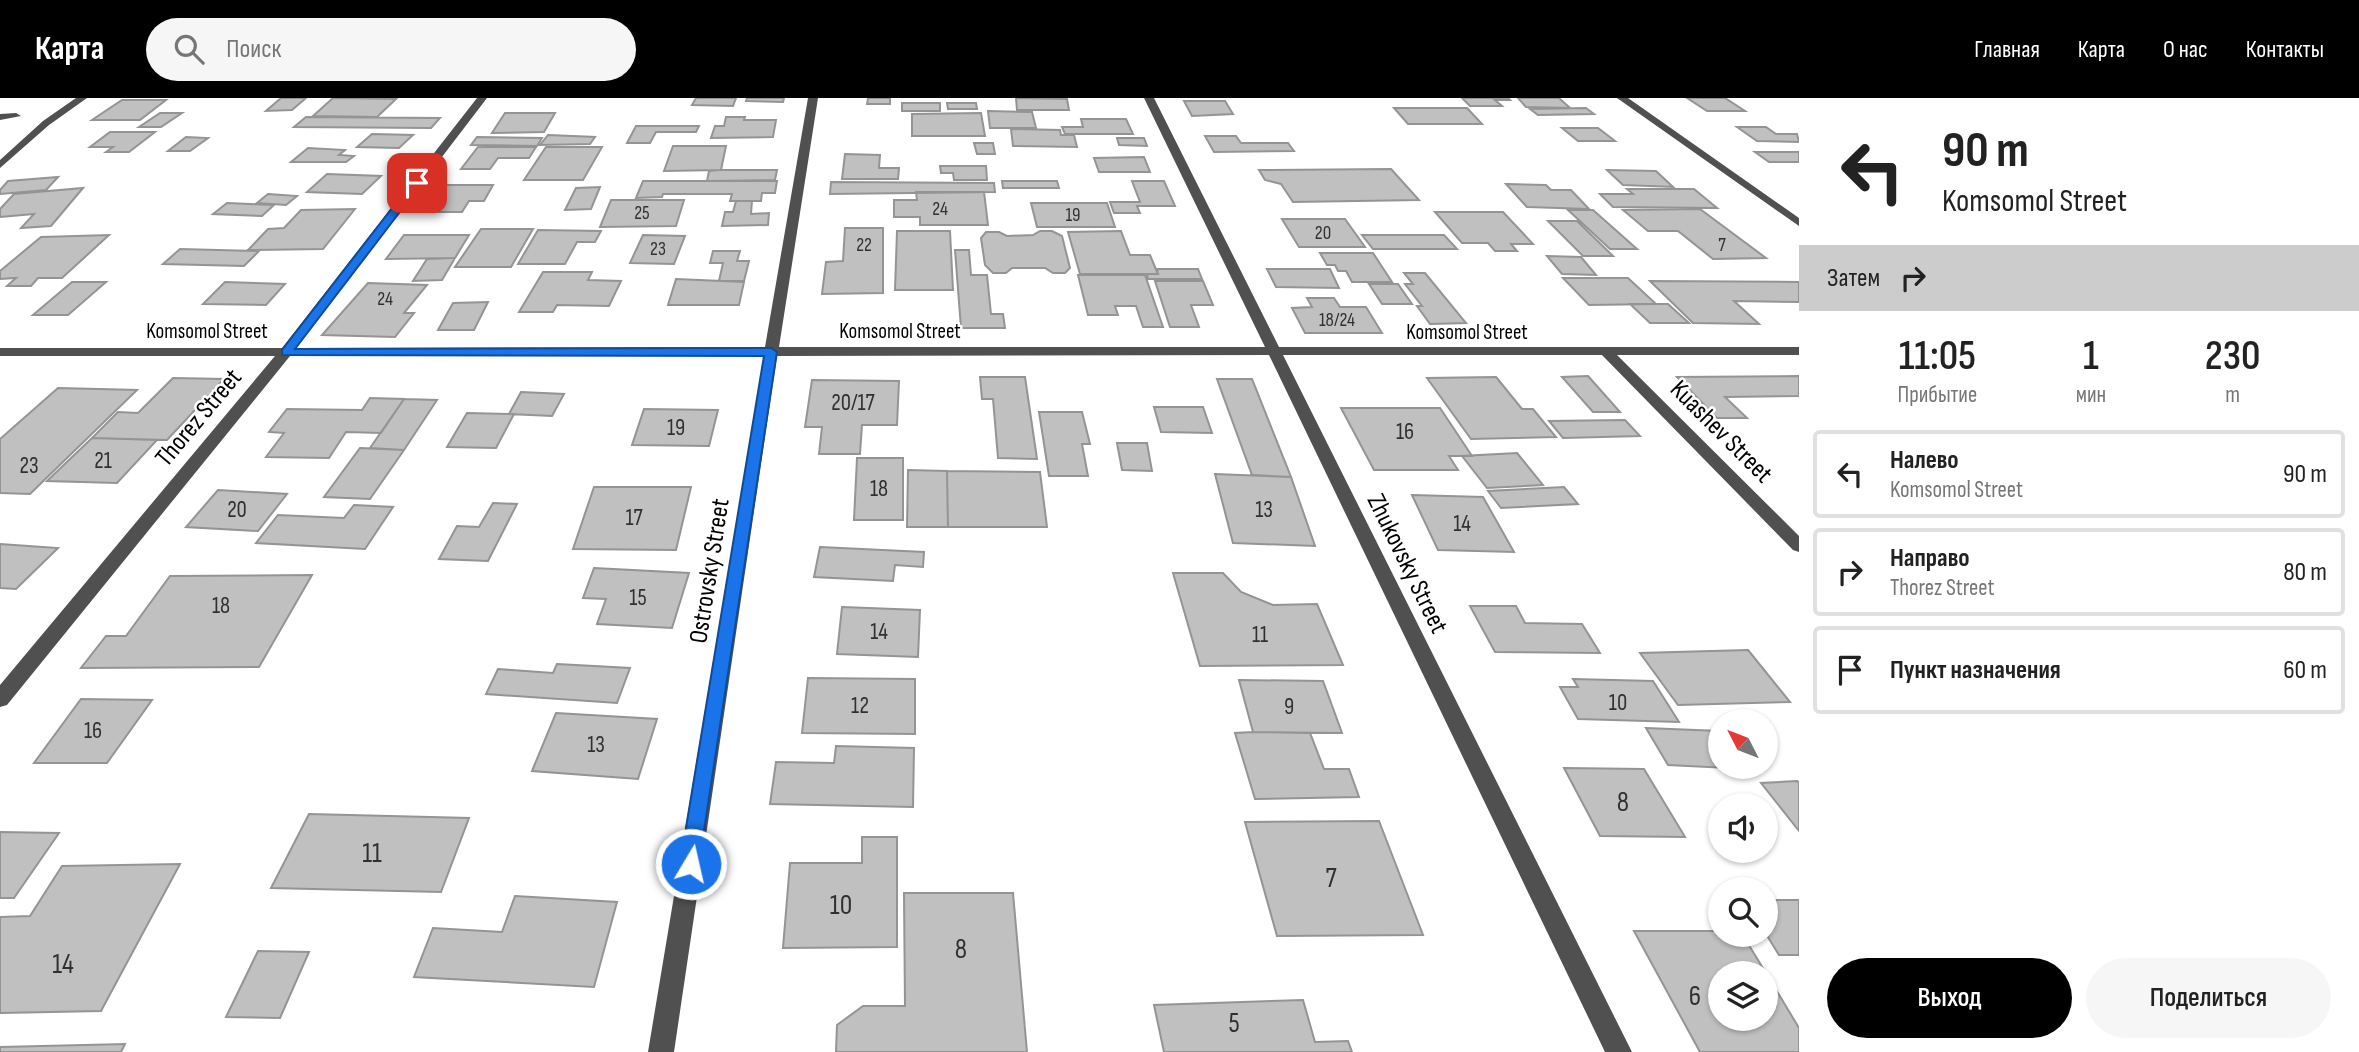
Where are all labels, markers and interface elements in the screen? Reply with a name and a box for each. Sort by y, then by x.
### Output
search box [146,18,636,81]
text: Карта [35,29,104,69]
icon: search [170,30,208,68]
text: Поиск [226,34,281,65]
text: Главная [1974,35,2040,64]
text: Карта [2078,35,2125,64]
text: О нас [2163,35,2208,64]
text: Контакты [2246,35,2324,64]
text: 90 m [1942,122,2029,181]
icon: left [1827,126,1918,217]
pin [387,153,447,213]
icon: arrive [398,164,436,202]
text: Komsomol Street [1942,182,2127,221]
house number: 24 [932,198,948,221]
house number: 25 [634,202,650,225]
house number: 19 [1065,204,1081,227]
house number: 20 [1315,222,1331,245]
house number: 22 [856,234,872,257]
house number: 7 [1718,234,1726,257]
house number: 23 [650,238,666,261]
icon: right [1894,259,1932,297]
text: Затем [1827,263,1880,294]
house number: 24 [377,288,393,311]
house number: 18/24 [1319,309,1355,332]
street label: Komsomol Street [146,319,268,344]
street label: Komsomol Street [839,319,961,344]
street label: Komsomol Street [1406,320,1528,345]
text: 11:05 [1899,331,1976,382]
text: 1 [2083,331,2099,382]
text: 230 [2205,331,2260,382]
street label: Thorez Street [149,363,249,473]
street label: Kuashev Street [1663,374,1779,490]
text: Прибытие [1898,381,1977,409]
text: мин [2076,381,2106,409]
text: m [2225,381,2240,409]
house number: 20/17 [831,389,875,417]
house number: 19 [667,414,685,442]
house number: 16 [1396,418,1414,446]
text: Налево [1890,445,1959,476]
house number: 21 [94,447,112,475]
house number: 23 [19,452,39,480]
icon: left [1831,455,1869,493]
text: 90 m [2283,459,2327,490]
house number: 18 [870,475,888,503]
text: Komsomol Street [1890,476,2023,504]
street label: Zhukovsky Street [1360,489,1454,639]
house number: 20 [227,496,247,524]
street label: Ostrovsky Street [683,496,737,646]
house number: 13 [1255,496,1273,524]
house number: 17 [625,504,643,532]
house number: 14 [1453,510,1471,538]
text: Направо [1890,543,1969,574]
icon: right [1831,553,1869,591]
text: 80 m [2283,557,2327,588]
text: Thorez Street [1890,574,1994,602]
house number: 15 [629,584,647,612]
house number: 18 [212,592,230,620]
house number: 14 [870,618,888,646]
house number: 11 [1252,621,1268,649]
icon: arrive [1831,651,1869,689]
text: Пункт назначения [1890,655,2061,686]
text: 60 m [2283,655,2327,686]
house number: 10 [1609,689,1627,717]
house number: 12 [851,692,869,720]
house number: 9 [1284,693,1294,721]
north arrow [1708,709,1778,779]
map controls [1708,709,1778,1031]
house number: 16 [84,717,102,745]
house number: 13 [587,731,605,759]
house number: 8 [1617,786,1629,819]
button: sound [1708,793,1778,863]
position arrow [654,827,728,901]
house number: 11 [362,837,382,870]
house number: 7 [1325,862,1337,895]
button: search [1708,877,1778,947]
house number: 10 [830,889,852,922]
house number: 8 [955,933,967,966]
house number: 14 [52,948,74,981]
button: Выход [1827,958,2072,1038]
button: Поделиться [2086,958,2331,1038]
button: layers [1708,961,1778,1031]
house number: 6 [1689,980,1701,1013]
house number: 5 [1228,1007,1240,1040]

